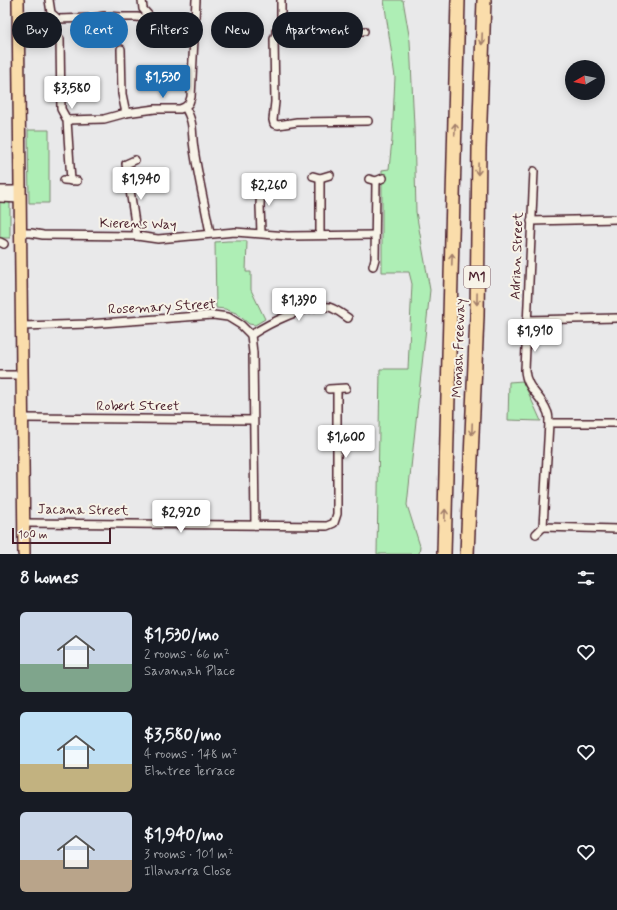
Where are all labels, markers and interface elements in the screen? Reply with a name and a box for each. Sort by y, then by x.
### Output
chip: Buy [12,12,62,48]
chip: Rent [70,12,128,48]
chip: Filters [136,12,203,48]
chip: New [211,12,264,48]
chip: Apartment [272,12,363,48]
one-way arrow [478,32,486,45]
north arrow [565,60,605,100]
map controls [565,60,605,100]
pin: $1,530 [130,65,196,99]
text: $1,530 [145,69,181,86]
pin: $3,580 [39,76,105,110]
text: $3,580 [53,80,91,97]
one-way arrow [451,123,459,136]
one-way arrow [475,162,482,175]
pin: $1,940 [108,167,174,201]
text: $1,940 [122,171,160,188]
pin: $2,260 [236,173,302,207]
text: $2,260 [250,177,288,194]
street label: Adrian Street [506,211,528,300]
street label: Kierens Way [99,214,177,234]
one-way arrow [448,253,455,266]
road number: M1 [464,266,490,288]
pin: $1,390 [266,288,332,322]
text: $1,390 [281,292,317,309]
one-way arrow [473,292,481,305]
street label: Rosemary Street [108,295,217,319]
street label: Monash Freeway [448,298,470,398]
pin: $1,910 [502,319,568,353]
text: $1,910 [517,323,553,340]
street label: Robert Street [96,397,180,415]
one-way arrow [469,422,476,435]
pin: $1,600 [313,425,379,459]
text: $1,600 [327,429,365,446]
street label: Jacana Street [37,500,130,520]
pin: $2,920 [148,500,214,534]
text: $2,920 [161,504,201,521]
one-way arrow [441,509,449,522]
scale bar [12,526,111,545]
text: 100 m [18,528,48,542]
text: 8 homes [20,567,79,589]
icon: filters [575,567,597,589]
text: $1,530/mo [144,624,219,646]
icon: home [52,628,100,676]
icon: heart [575,641,597,663]
text: 2 rooms · 66 m² [144,646,229,663]
text: Savannah Place [144,663,235,680]
text: $3,580/mo [144,724,221,746]
icon: home [52,728,100,776]
icon: heart [575,741,597,763]
text: 4 rooms · 148 m² [144,746,238,763]
text: Elmtree Terrace [144,763,235,780]
text: $1,940/mo [144,824,223,846]
icon: home [52,828,100,876]
icon: heart [575,841,597,863]
text: 3 rooms · 101 m² [144,846,233,863]
text: Illawarra Close [144,863,232,880]

